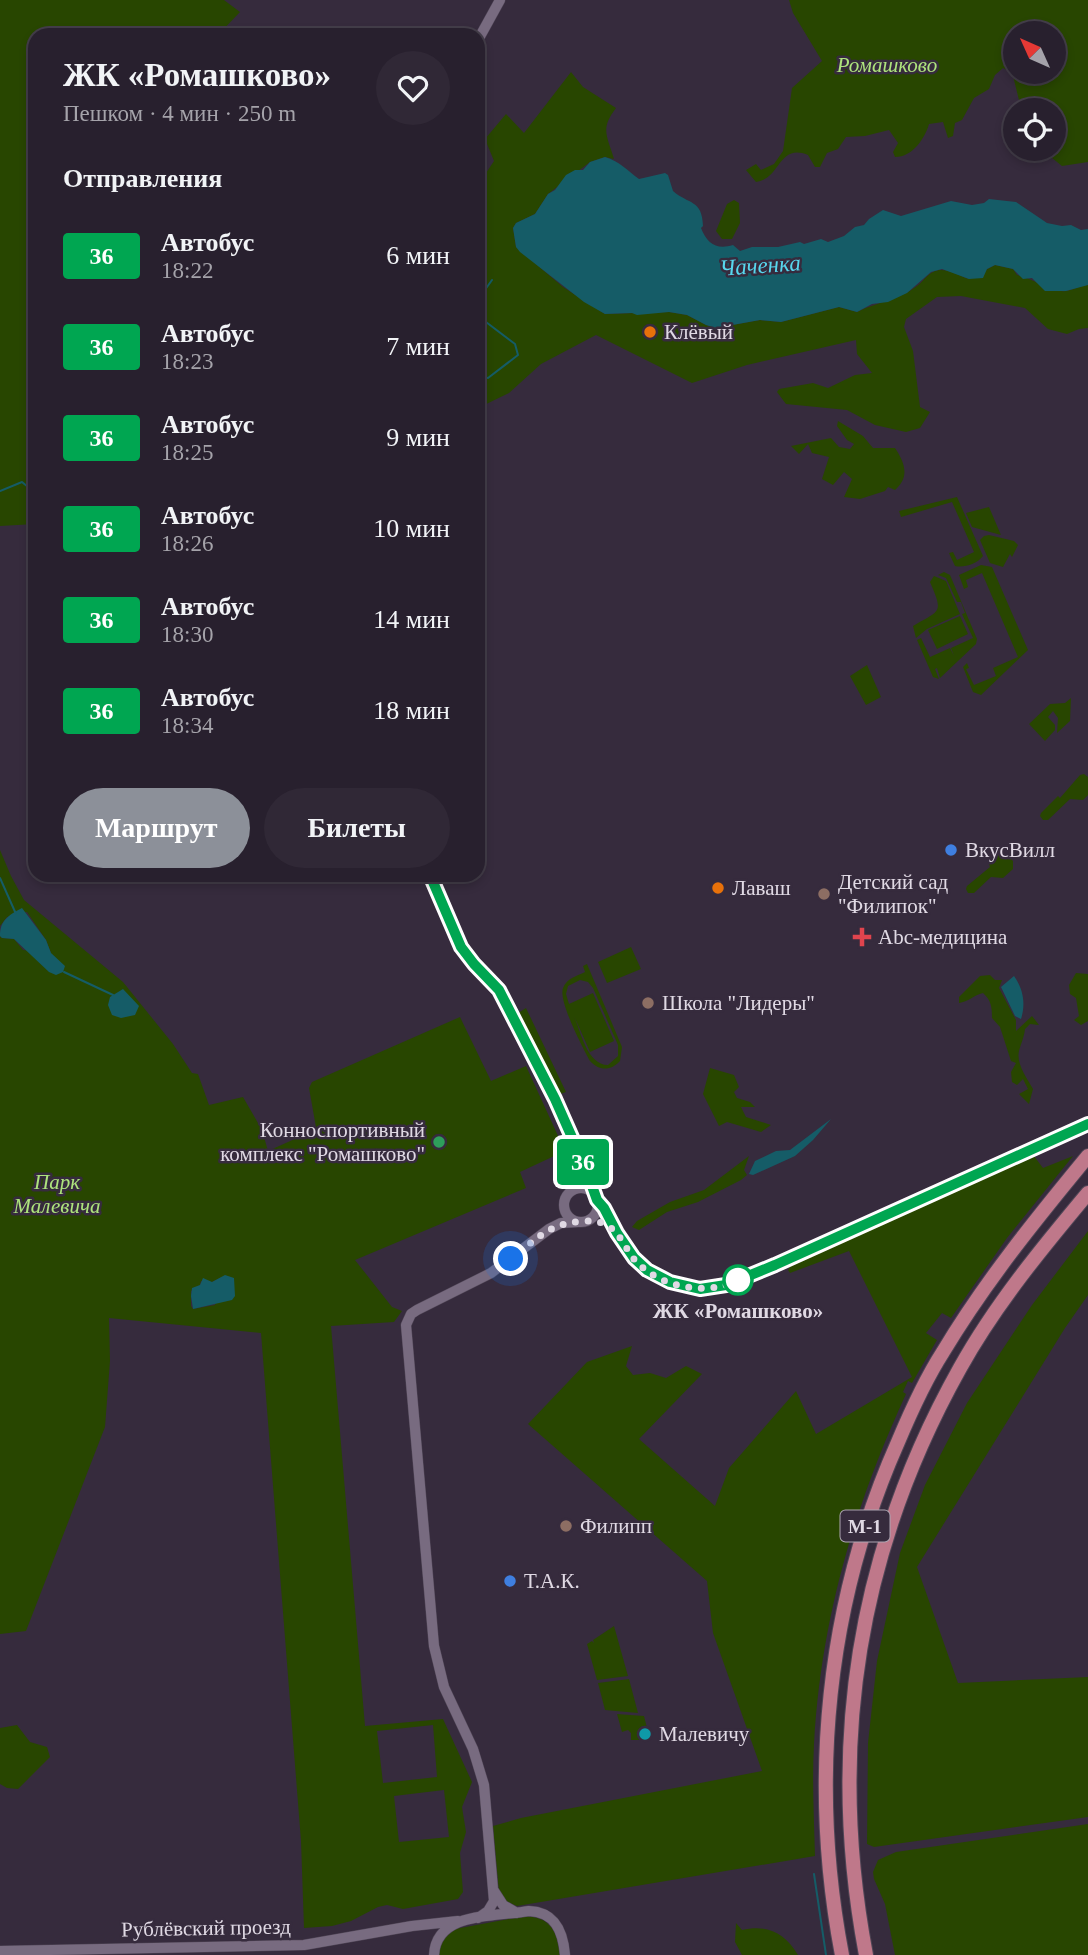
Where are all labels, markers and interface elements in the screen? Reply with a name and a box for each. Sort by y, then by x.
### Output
north arrow [1003,21,1066,84]
map controls [1003,21,1066,161]
button: heart [376,51,450,125]
park label: Ромашково [836,53,937,77]
text: ЖК «Ромашково» [63,57,331,93]
button: locate [1003,98,1066,161]
text: Пешком · 4 мин · 250 m [63,101,296,126]
text: Отправления [63,164,222,193]
text: Автобус [161,228,254,257]
text: 6 мин [386,241,450,270]
text: 36 [90,243,114,269]
water label: Чаченка [719,250,801,281]
text: 18:22 [161,258,213,283]
text: Автобус [161,319,254,348]
place label: Клёвый [664,320,733,344]
marker: Клёвый [642,324,658,340]
text: 7 мин [386,332,450,361]
text: 36 [90,334,114,360]
text: 18:23 [161,349,213,374]
text: Автобус [161,410,254,439]
text: 9 мин [386,423,450,452]
text: 36 [90,425,114,451]
text: 18:25 [161,440,213,465]
text: Автобус [161,501,254,530]
text: 10 мин [373,514,450,543]
text: 36 [90,516,114,542]
text: 18:26 [161,531,213,556]
text: Автобус [161,592,254,621]
text: 14 мин [373,605,450,634]
text: 36 [90,607,114,633]
text: 18:30 [161,622,213,647]
text: Автобус [161,683,254,712]
text: 18 мин [373,696,450,725]
text: 36 [90,698,114,724]
text: 18:34 [161,713,213,738]
button: Маршрут [63,788,250,868]
button: Билеты [264,788,450,868]
place label: ВкусВилл [965,838,1055,862]
marker: ВкусВилл [943,842,959,858]
place label: Детский сад "Филипок" [838,870,948,918]
place label: Лаваш [732,876,791,900]
marker: Лаваш [710,880,726,896]
marker: Детский сад "Филипок" [816,886,832,902]
place label: Abc-медицина [878,925,1008,949]
marker: Abc-медицина [852,927,872,947]
place label: Школа "Лидеры" [662,991,815,1015]
marker: Школа "Лидеры" [640,995,656,1011]
place label: Конноспортивный комплекс "Ромашково" [220,1118,425,1166]
marker: Конноспортивный комплекс "Ромашково" [431,1134,447,1150]
line badge: 36 [552,1139,614,1185]
text: 36 [571,1149,595,1175]
park label: Парк Малевича [13,1170,100,1218]
your location [493,1241,528,1276]
marker: ЖК «Ромашково» [723,1265,753,1295]
place label: ЖК «Ромашково» [653,1299,823,1323]
road number: М-1 [840,1510,890,1542]
place label: Филипп [580,1514,652,1538]
marker: Филипп [558,1518,574,1534]
place label: Т.А.К. [524,1569,580,1593]
marker: Т.А.К. [502,1573,518,1589]
place label: Малевичу [659,1722,750,1746]
marker: Малевичу [637,1726,653,1742]
street label: Рублёвский проезд [121,1915,291,1941]

